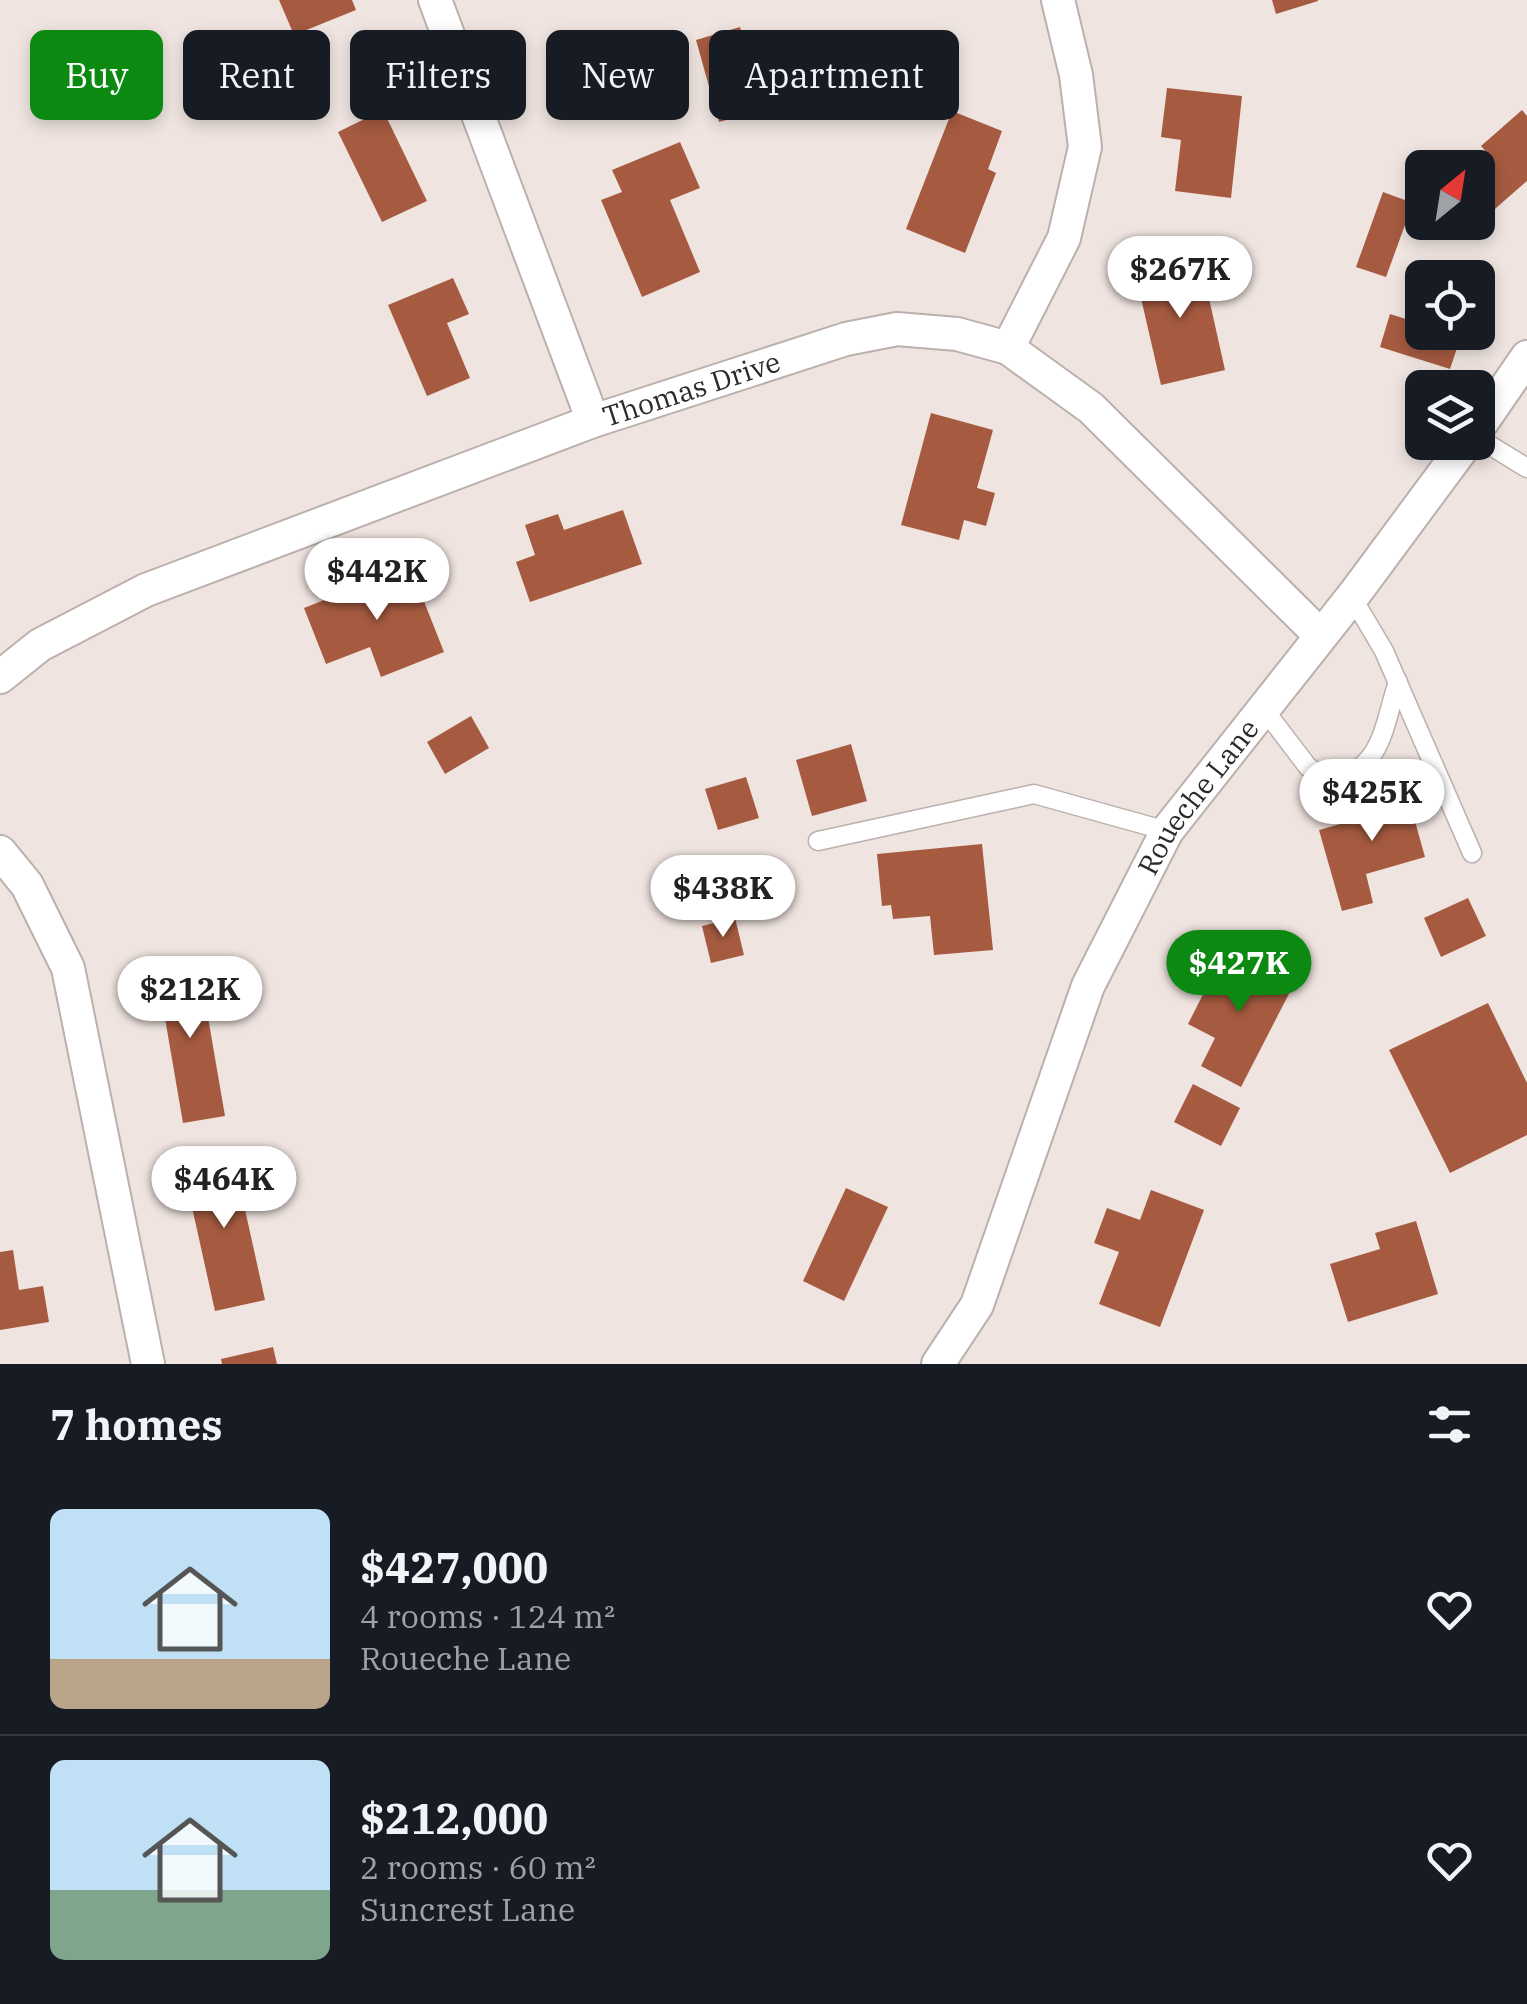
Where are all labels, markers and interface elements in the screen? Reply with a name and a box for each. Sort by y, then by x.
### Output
chip: Buy [30,30,163,120]
chip: Rent [183,30,330,120]
chip: Filters [350,30,526,120]
chip: New [546,30,689,120]
chip: Apartment [709,30,959,120]
north arrow [1405,150,1495,240]
map controls [1405,150,1495,460]
pin: $267K [1110,236,1250,321]
text: $267K [1129,247,1231,289]
button: locate [1405,260,1495,350]
street label: Thomas Drive [598,343,785,435]
button: layers [1405,370,1495,460]
pin: $442K [307,538,447,623]
text: $442K [326,549,428,591]
street label: Roueche Lane [1129,711,1267,881]
pin: $425K [1302,759,1442,844]
text: $425K [1321,770,1423,812]
pin: $438K [653,855,793,940]
text: $438K [672,866,774,908]
pin: $427K [1169,930,1309,1015]
text: $427K [1188,941,1290,983]
pin: $212K [120,956,260,1041]
text: $212K [139,967,241,1009]
pin: $464K [154,1146,294,1231]
text: $464K [173,1157,275,1199]
text: 7 homes [50,1397,223,1452]
icon: filters [1422,1397,1477,1452]
text: $427,000 [360,1540,548,1595]
icon: home [130,1549,250,1669]
icon: heart [1422,1582,1477,1637]
text: 4 rooms · 124 m² [360,1595,615,1637]
text: Roueche Lane [360,1637,571,1679]
text: $212,000 [360,1791,548,1846]
icon: home [130,1800,250,1920]
icon: heart [1422,1833,1477,1888]
text: 2 rooms · 60 m² [360,1846,596,1888]
text: Suncrest Lane [360,1888,575,1930]

